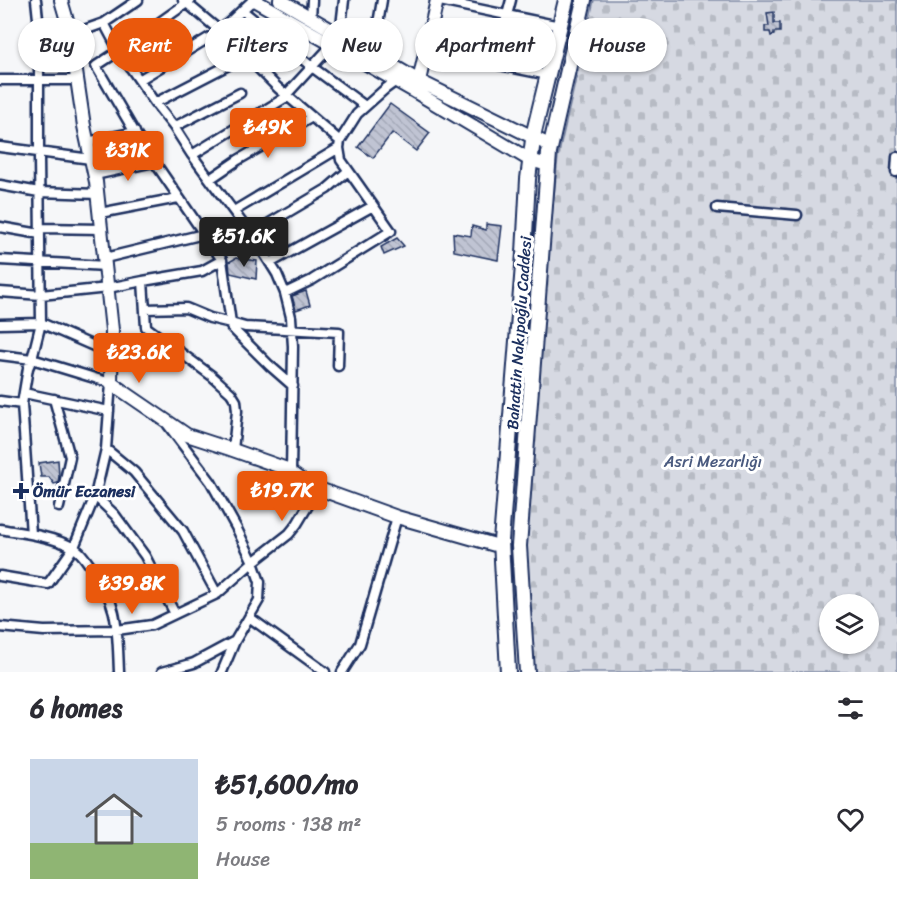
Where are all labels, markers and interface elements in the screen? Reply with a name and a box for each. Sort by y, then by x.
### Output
chip: Buy [18,18,95,72]
chip: Rent [107,18,193,72]
chip: Filters [205,18,309,72]
chip: New [321,18,403,72]
chip: Apartment [415,18,556,72]
chip: House [568,18,667,72]
pin: ₺49K [232,108,304,159]
text: ₺49K [244,110,292,145]
pin: ₺31K [92,131,164,182]
text: ₺31K [107,133,149,168]
pin: ₺51.6K [195,217,293,268]
text: ₺51.6K [213,219,275,254]
street label: Bahattin Nakıpoğlu Caddesi [498,235,540,431]
pin: ₺23.6K [90,333,188,384]
text: ₺23.6K [107,335,171,370]
park label: Asri Mezarlığı [663,447,762,476]
pin: ₺19.7K [233,471,331,522]
text: ₺19.7K [251,473,313,508]
place label: Ömür Eczanesi [32,477,136,506]
marker: Ömür Eczanesi [14,484,28,498]
pin: ₺39.8K [83,564,181,615]
text: ₺39.8K [100,566,164,601]
map controls [819,594,879,654]
button: layers [819,594,879,654]
text: 6 homes [30,685,122,731]
icon: filters [834,692,867,725]
text: ₺51,600/mo [216,761,358,807]
icon: home [78,783,150,855]
icon: heart [834,803,867,836]
text: 5 rooms · 138 m² [216,807,361,842]
text: House [216,842,270,877]

